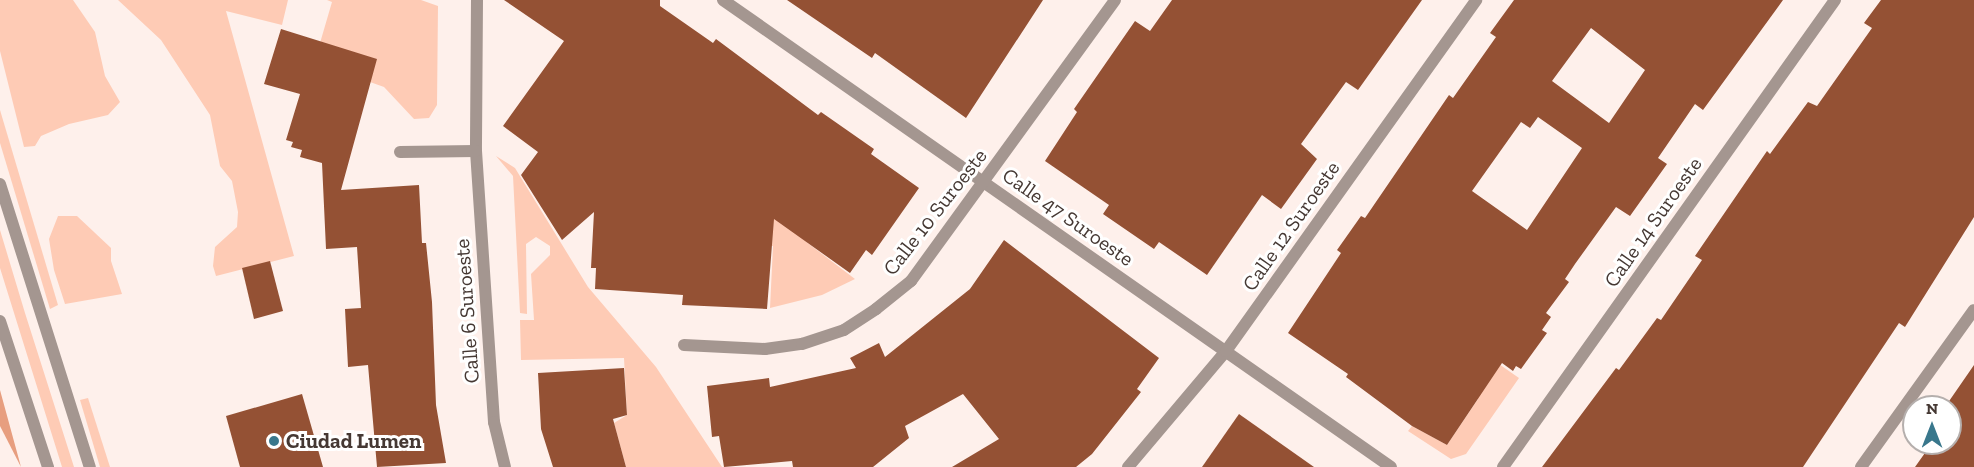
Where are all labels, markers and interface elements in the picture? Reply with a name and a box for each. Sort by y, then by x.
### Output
street label: Calle 10 Suroeste [878,144,992,280]
street label: Calle 14 Suroeste [1599,152,1707,292]
street label: Calle 12 Suroeste [1237,156,1345,296]
street label: Calle 47 Suroeste [998,162,1138,272]
street label: Calle 6 Suroeste [449,238,485,384]
north arrow [1902,395,1962,455]
text: N [1926,399,1938,418]
place label: Ciudad Lumen [286,428,421,454]
marker: Ciudad Lumen [267,434,281,448]

